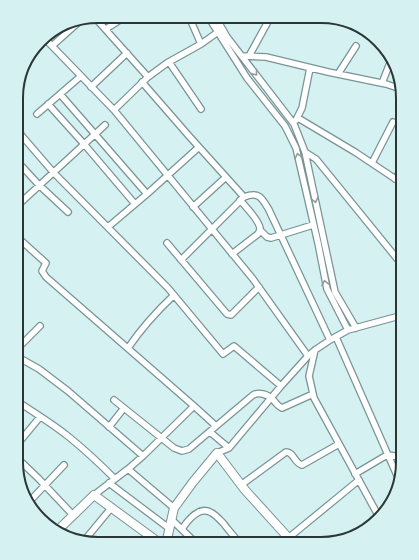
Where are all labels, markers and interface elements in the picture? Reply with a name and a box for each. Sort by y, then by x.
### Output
one-way arrow [250,68,257,75]
one-way arrow [294,152,302,159]
one-way arrow [310,197,318,203]
one-way arrow [322,279,330,286]

